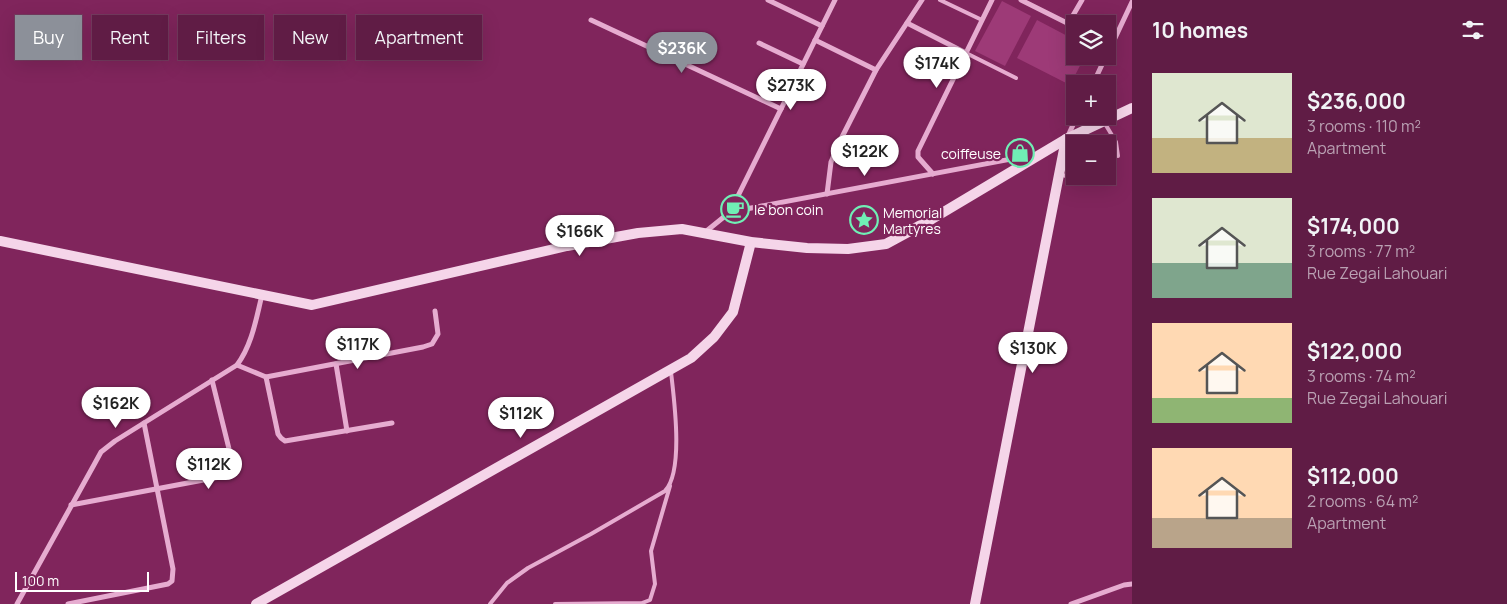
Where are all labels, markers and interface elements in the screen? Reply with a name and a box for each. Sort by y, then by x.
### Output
chip: Buy [15,15,82,60]
chip: Rent [92,15,168,60]
chip: Filters [178,15,264,60]
chip: New [274,15,346,60]
chip: Apartment [356,15,482,60]
map controls [1066,15,1116,185]
button: layers [1066,15,1116,65]
text: 10 homes [1152,16,1248,44]
icon: filters [1459,16,1487,44]
pin: $236K [647,32,717,74]
text: $236K [657,37,707,59]
pin: $174K [902,46,972,89]
text: $174K [914,52,960,74]
pin: $273K [756,68,826,111]
text: $273K [767,74,815,96]
button: + [1066,75,1116,125]
text: $236,000 [1307,87,1406,115]
icon: home [1192,93,1252,153]
text: 3 rooms · 110 m² [1307,115,1421,137]
pin: $122K [830,134,900,177]
button: − [1066,135,1116,185]
text: Apartment [1307,137,1386,159]
shop icon: coiffeuse [1005,138,1035,168]
text: $122K [842,140,888,162]
place label: coiffeuse [941,144,1001,163]
cafe icon: le bon coin [720,194,750,224]
place label: le bon coin [754,200,823,219]
place label: Memorial Martyres [883,203,942,238]
place icon: Memorial Martyres [849,205,879,235]
text: $174,000 [1307,212,1400,240]
pin: $166K [545,214,615,257]
icon: home [1192,218,1252,278]
text: $166K [556,220,604,242]
text: 3 rooms · 77 m² [1307,240,1415,262]
text: Rue Zegai Lahouari [1307,262,1448,284]
pin: $117K [323,328,393,370]
pin: $130K [998,332,1068,374]
text: $117K [337,333,379,355]
text: $130K [1009,337,1057,359]
text: $122,000 [1307,337,1402,365]
icon: home [1192,343,1252,403]
text: 3 rooms · 74 m² [1307,365,1416,387]
pin: $162K [81,386,151,429]
text: Rue Zegai Lahouari [1307,387,1448,409]
text: $162K [93,392,139,414]
pin: $112K [486,396,556,439]
text: $112K [499,402,543,424]
pin: $112K [174,448,244,490]
text: $112K [187,453,231,475]
text: $112,000 [1307,462,1399,490]
icon: home [1192,468,1252,528]
text: 2 rooms · 64 m² [1307,490,1418,512]
text: Apartment [1307,512,1386,534]
scale bar [15,569,149,592]
text: 100 m [22,571,59,590]

